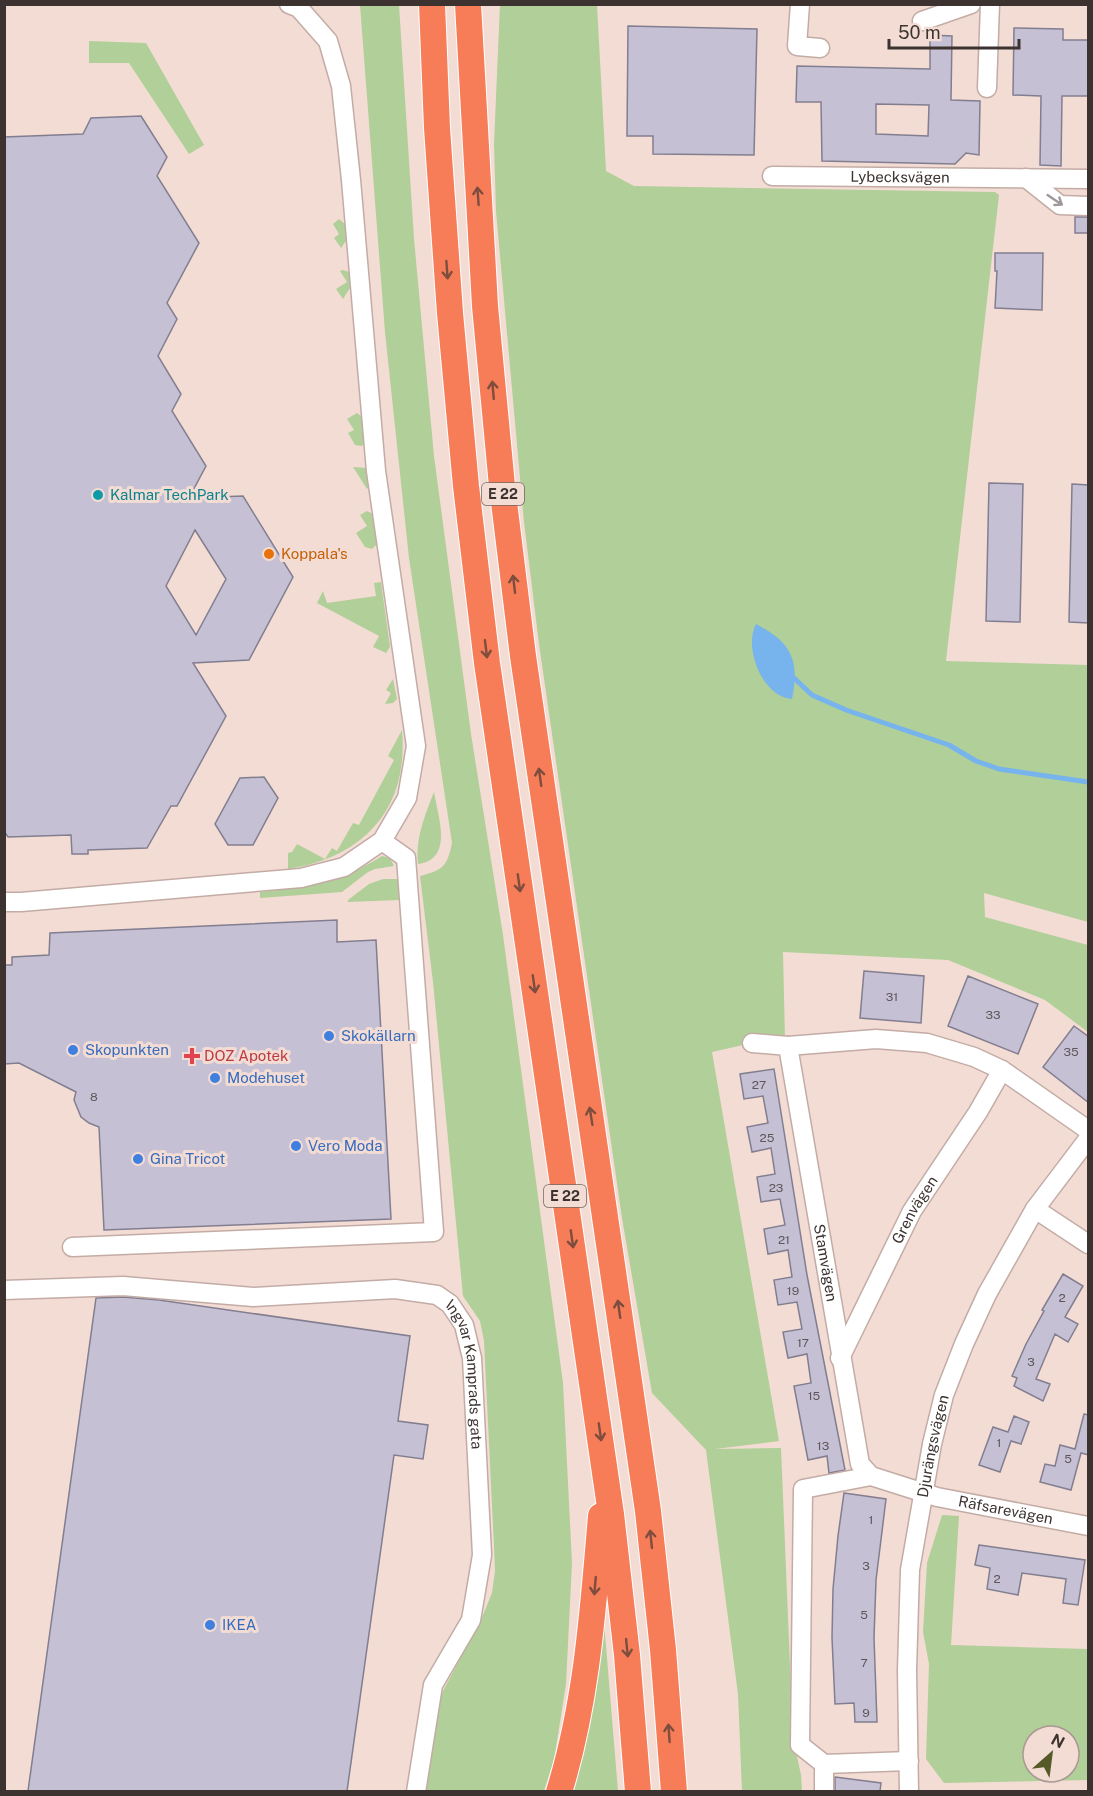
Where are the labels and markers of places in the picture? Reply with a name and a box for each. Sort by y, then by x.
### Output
place label: Kalmar TechPark [110,486,229,503]
marker: Kalmar TechPark [91,488,105,502]
place label: Koppala's [281,545,347,562]
marker: Koppala's [262,547,276,561]
place label: Skokällarn [341,1027,416,1044]
marker: Skokällarn [322,1029,336,1043]
place label: Skopunkten [85,1041,169,1058]
marker: Skopunkten [66,1043,80,1057]
place label: DOZ Apotek [204,1047,289,1064]
marker: DOZ Apotek [185,1049,199,1063]
place label: Modehuset [227,1069,305,1086]
marker: Modehuset [208,1071,222,1085]
place label: Vero Moda [308,1137,383,1154]
marker: Vero Moda [289,1139,303,1153]
place label: Gina Tricot [150,1150,226,1167]
marker: Gina Tricot [131,1152,145,1166]
place label: IKEA [222,1616,257,1633]
marker: IKEA [203,1618,217,1632]

